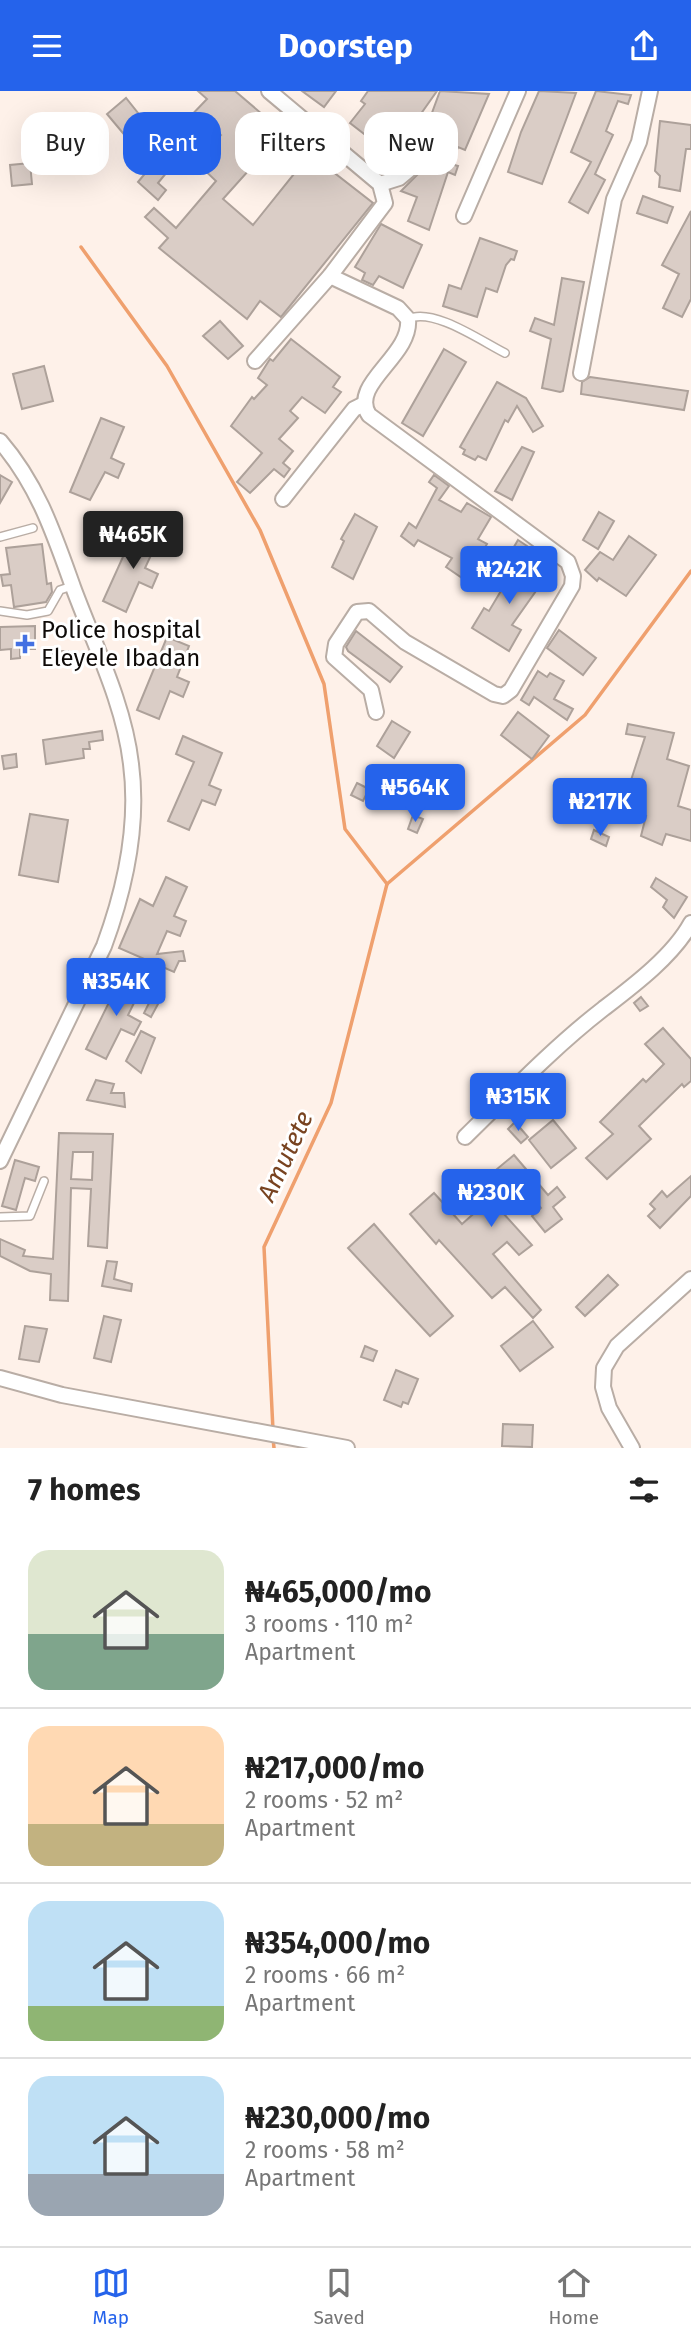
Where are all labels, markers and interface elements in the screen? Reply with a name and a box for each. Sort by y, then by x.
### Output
icon: menu [28,27,66,65]
text: Doorstep [278,27,413,65]
icon: share [625,27,663,65]
chip: Buy [21,112,109,175]
chip: Rent [123,112,221,175]
chip: Filters [235,112,350,175]
chip: New [364,112,458,175]
pin: ₦465K [84,511,182,571]
text: ₦465K [99,520,167,548]
pin: ₦242K [460,547,558,606]
text: ₦242K [476,555,542,583]
place label: Police hospital Eleyele Ibadan [41,616,201,672]
marker: Police hospital Eleyele Ibadan [15,634,35,654]
pin: ₦564K [366,765,464,824]
text: ₦564K [381,773,449,801]
pin: ₦217K [551,779,649,838]
text: ₦217K [569,787,631,815]
pin: ₦354K [67,958,165,1018]
text: ₦354K [83,967,149,995]
pin: ₦315K [469,1073,567,1133]
text: ₦315K [486,1082,550,1110]
water label: Amutete [251,1106,320,1207]
pin: ₦230K [442,1169,540,1229]
text: ₦230K [458,1178,524,1206]
icon: filters [625,1471,663,1509]
text: 7 homes [28,1472,140,1508]
text: ₦465,000/mo [245,1574,431,1610]
icon: home [84,1578,168,1662]
text: 3 rooms · 110 m² [245,1610,413,1638]
text: Apartment [245,1638,355,1666]
text: ₦217,000/mo [245,1750,425,1786]
icon: home [84,1754,168,1838]
text: 2 rooms · 52 m² [245,1786,403,1814]
text: Apartment [245,1814,355,1842]
text: ₦354,000/mo [245,1925,430,1961]
icon: home [84,1929,168,2013]
text: 2 rooms · 66 m² [245,1961,405,1989]
text: Apartment [245,1989,355,2017]
text: ₦230,000/mo [245,2100,430,2136]
icon: home [84,2104,168,2188]
text: 2 rooms · 58 m² [245,2136,405,2164]
text: Apartment [245,2164,355,2192]
tab: Map [92,2264,130,2329]
tab: Saved [313,2264,365,2329]
tab: Home [549,2264,599,2329]

